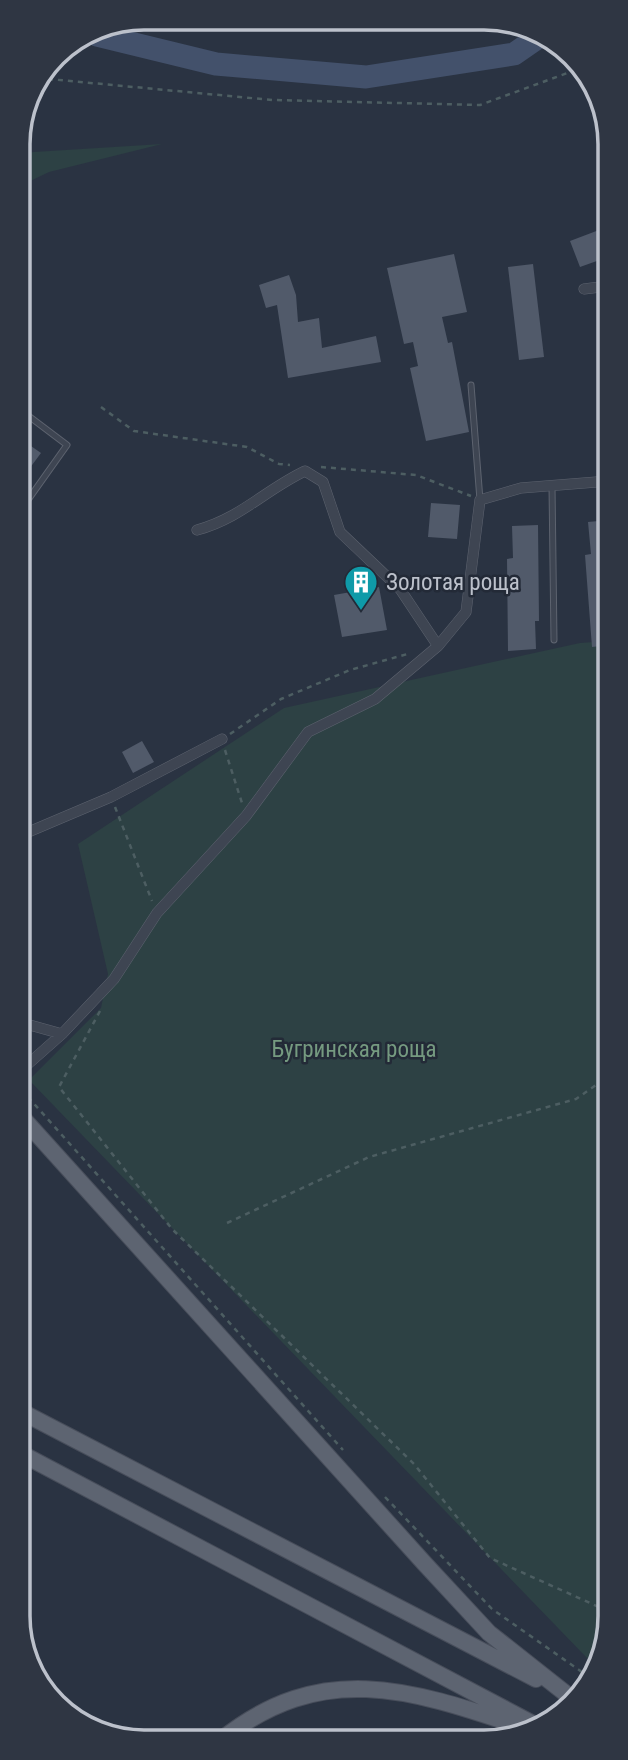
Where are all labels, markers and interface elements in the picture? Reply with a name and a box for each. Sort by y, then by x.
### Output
building icon: Золотая роща [342,563,380,612]
place label: Золотая роща [386,569,520,596]
park label: Бугринская роща [271,1036,437,1063]

